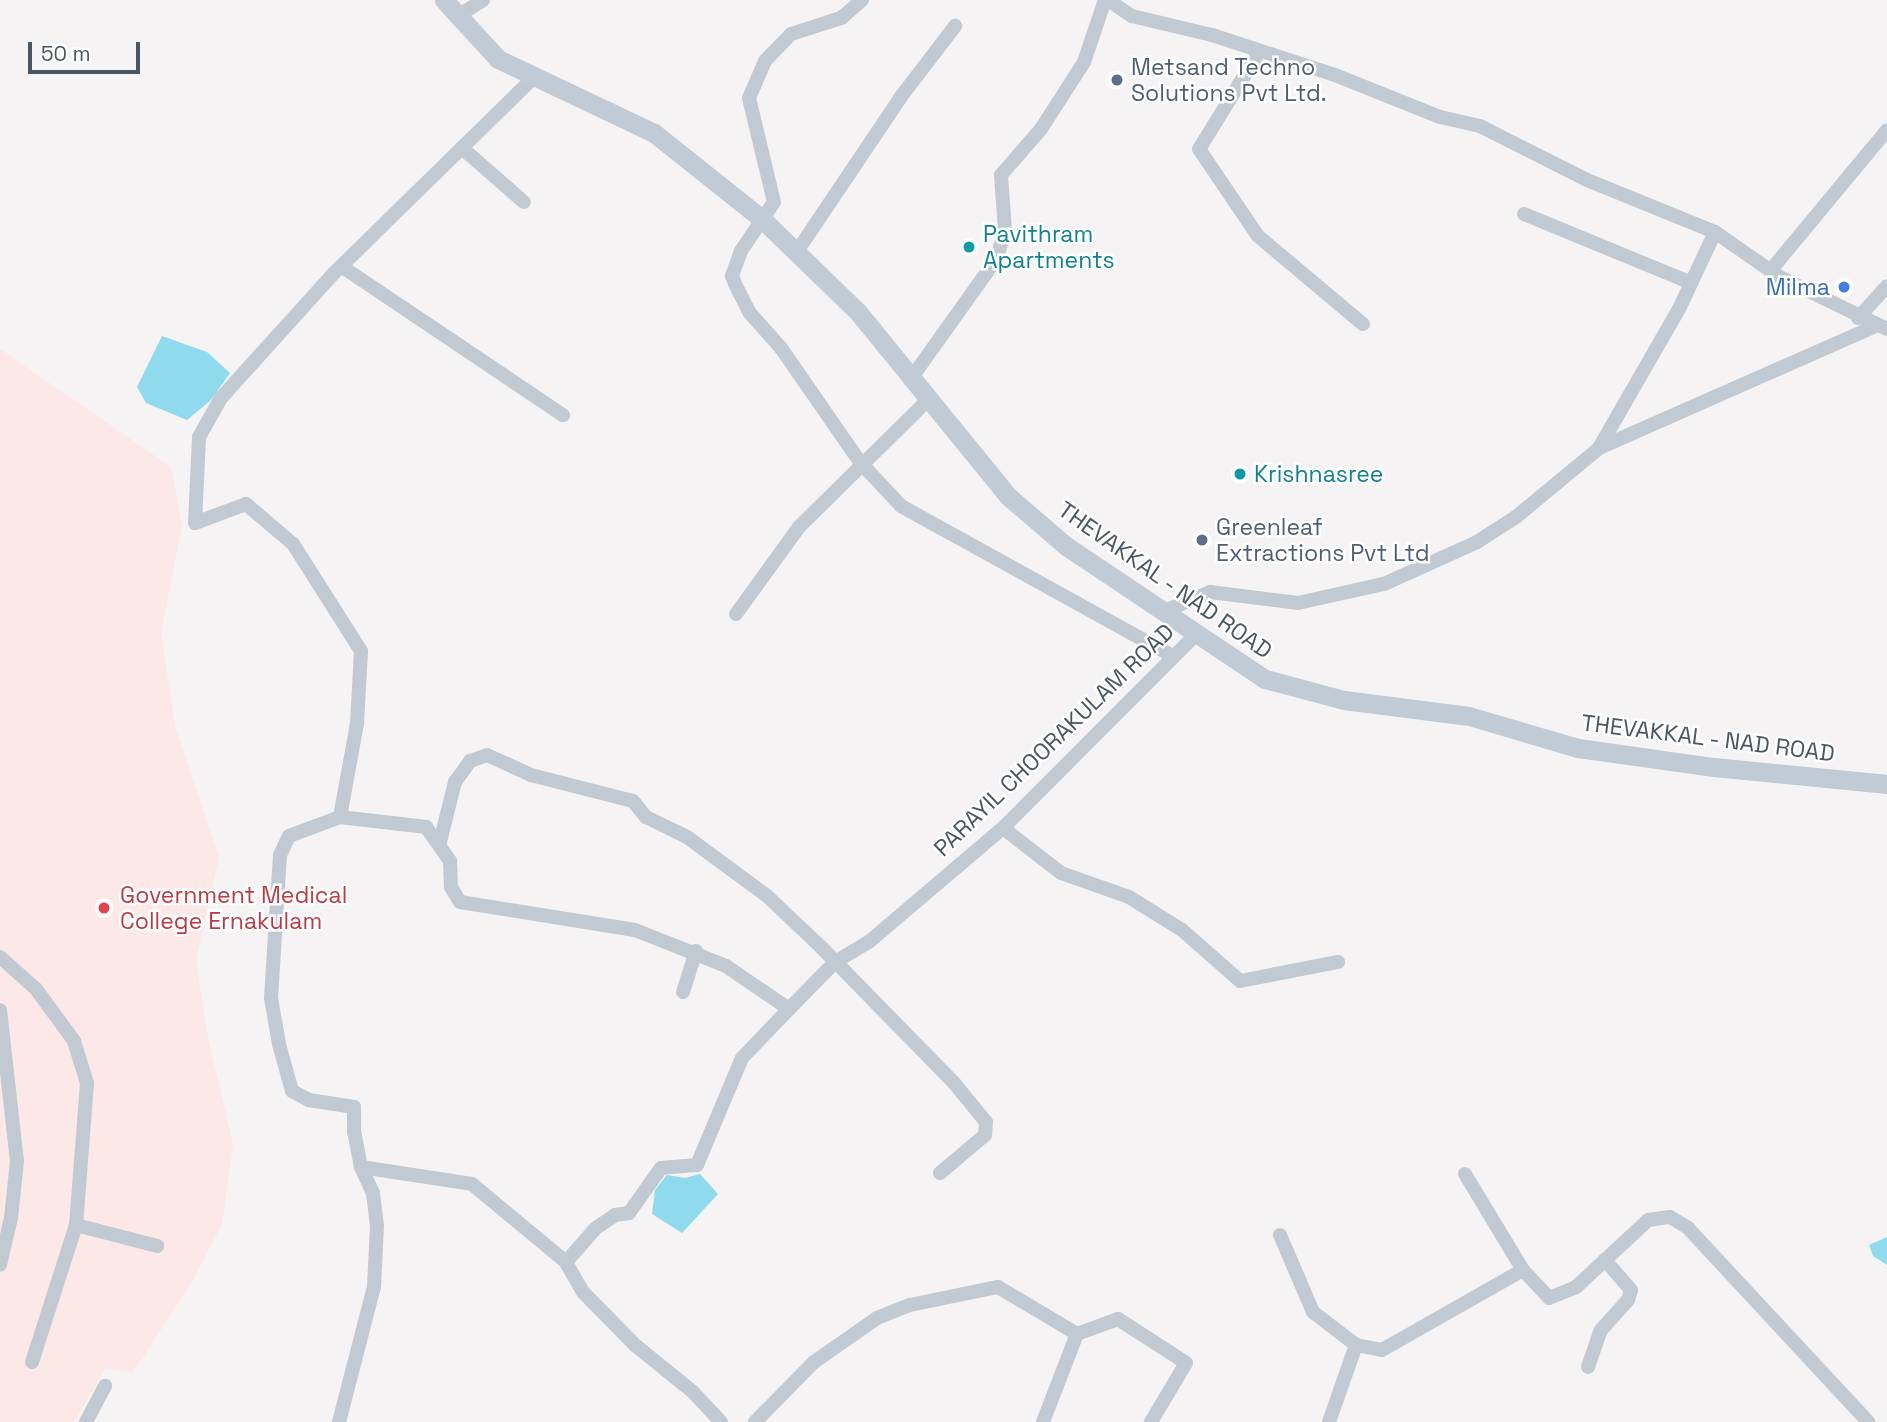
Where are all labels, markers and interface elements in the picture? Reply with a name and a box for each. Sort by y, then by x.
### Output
scale bar [32,28,144,72]
text: 50 m [41,40,91,67]
place label: Metsand Techno Solutions Pvt Ltd. [1131,53,1327,107]
marker: Metsand Techno Solutions Pvt Ltd. [1109,72,1125,88]
place label: Pavithram Apartments [983,220,1115,274]
marker: Pavithram Apartments [961,239,977,255]
place label: Milma [1766,273,1830,301]
marker: Milma [1836,279,1852,295]
place label: Krishnasree [1254,460,1383,488]
marker: Krishnasree [1232,466,1248,482]
street label: THEVAKKAL - NAD ROAD [1052,495,1278,665]
place label: Greenleaf Extractions Pvt Ltd [1216,513,1429,567]
marker: Greenleaf Extractions Pvt Ltd [1194,532,1210,548]
street label: PARAYIL CHOORAKULAM ROAD [928,618,1180,862]
street label: THEVAKKAL - NAD ROAD [1579,709,1837,767]
place label: Government Medical College Ernakulam [120,881,347,935]
marker: Government Medical College Ernakulam [94,898,114,918]

